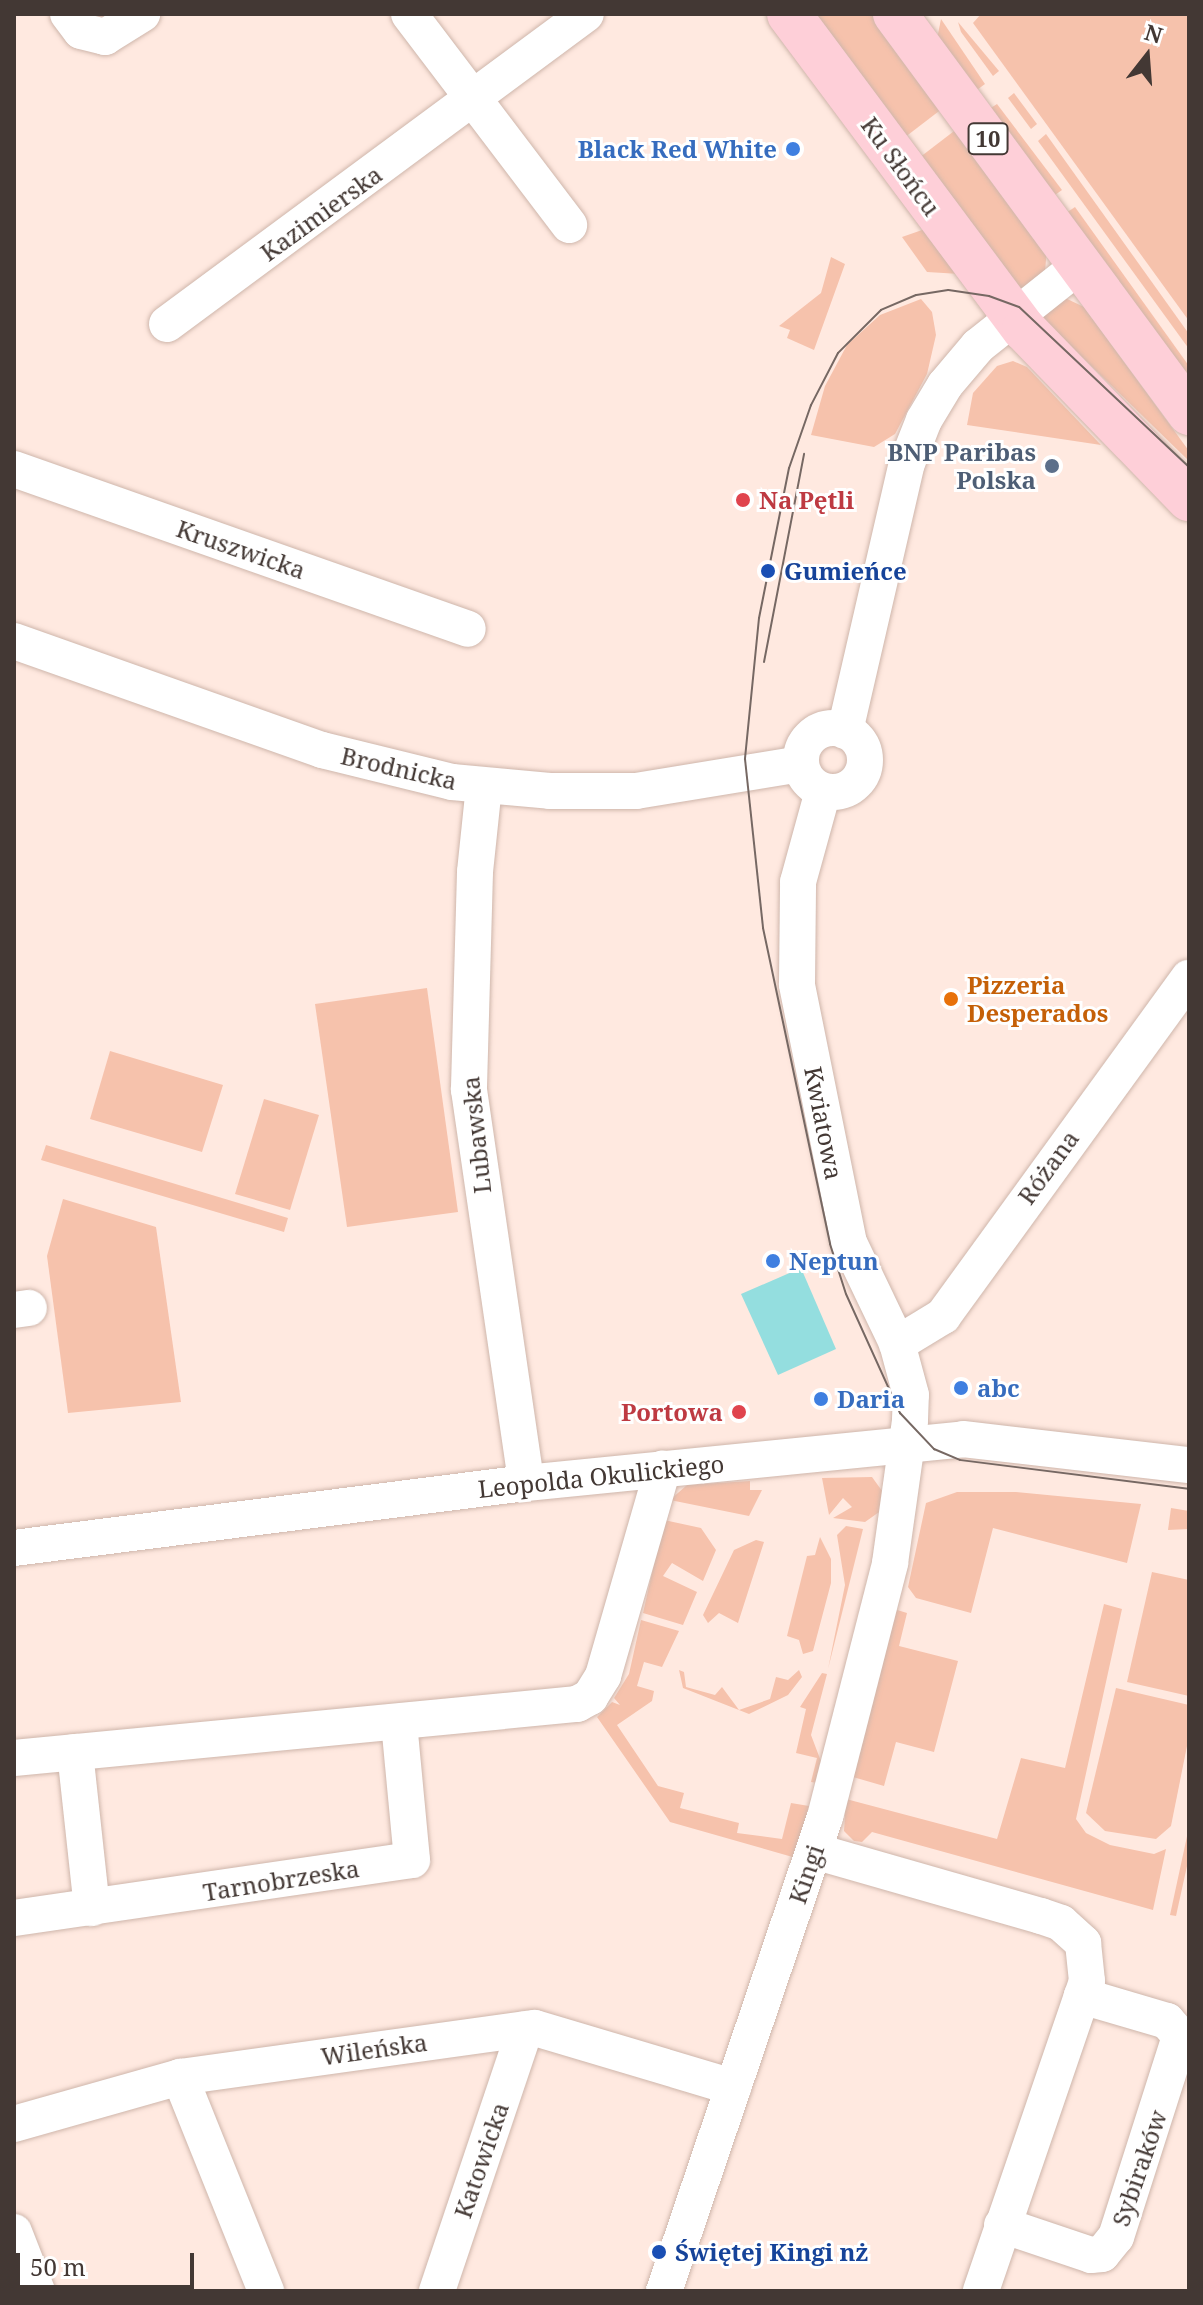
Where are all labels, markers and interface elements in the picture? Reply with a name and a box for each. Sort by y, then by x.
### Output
north arrow [1107,16,1187,96]
text: N [1141,16,1167,50]
street label: Ku Słońcu [856,111,946,221]
road number: 10 [966,121,1010,157]
place label: Black Red White [578,135,777,163]
marker: Black Red White [784,140,802,158]
street label: Kazimierska [255,159,387,267]
place label: BNP Paribas Polska [887,438,1036,494]
marker: BNP Paribas Polska [1043,457,1061,475]
place label: Na Pętli [759,486,854,514]
marker: Na Pętli [734,491,752,509]
street label: Kruszwicka [173,514,309,584]
place label: Gumieńce [784,557,907,585]
marker: Gumieńce [759,562,777,580]
street label: Brodnicka [338,741,460,795]
place label: Pizzeria Desperados [967,971,1108,1027]
marker: Pizzeria Desperados [942,990,960,1008]
street label: Kwiatowa [799,1064,849,1182]
street label: Lubawska [456,1075,496,1195]
street label: Różana [1012,1124,1084,1210]
place label: Neptun [789,1247,879,1275]
marker: Neptun [764,1252,782,1270]
place label: abc [977,1374,1020,1402]
marker: abc [952,1379,970,1397]
place label: Daria [837,1385,905,1413]
marker: Daria [812,1390,830,1408]
place label: Portowa [621,1398,723,1426]
marker: Portowa [730,1403,748,1421]
street label: Leopolda Okulickiego [476,1449,726,1503]
street label: Kingi [783,1841,829,1907]
street label: Tarnobrzeska [201,1853,361,1907]
street label: Wileńska [319,2027,429,2071]
street label: Katowicka [448,2098,514,2222]
street label: Sybiraków [1106,2106,1172,2230]
scale bar [20,2237,198,2287]
place label: Świętej Kingi nż [675,2238,868,2266]
marker: Świętej Kingi nż [650,2243,668,2261]
text: 50 m [30,2250,86,2283]

